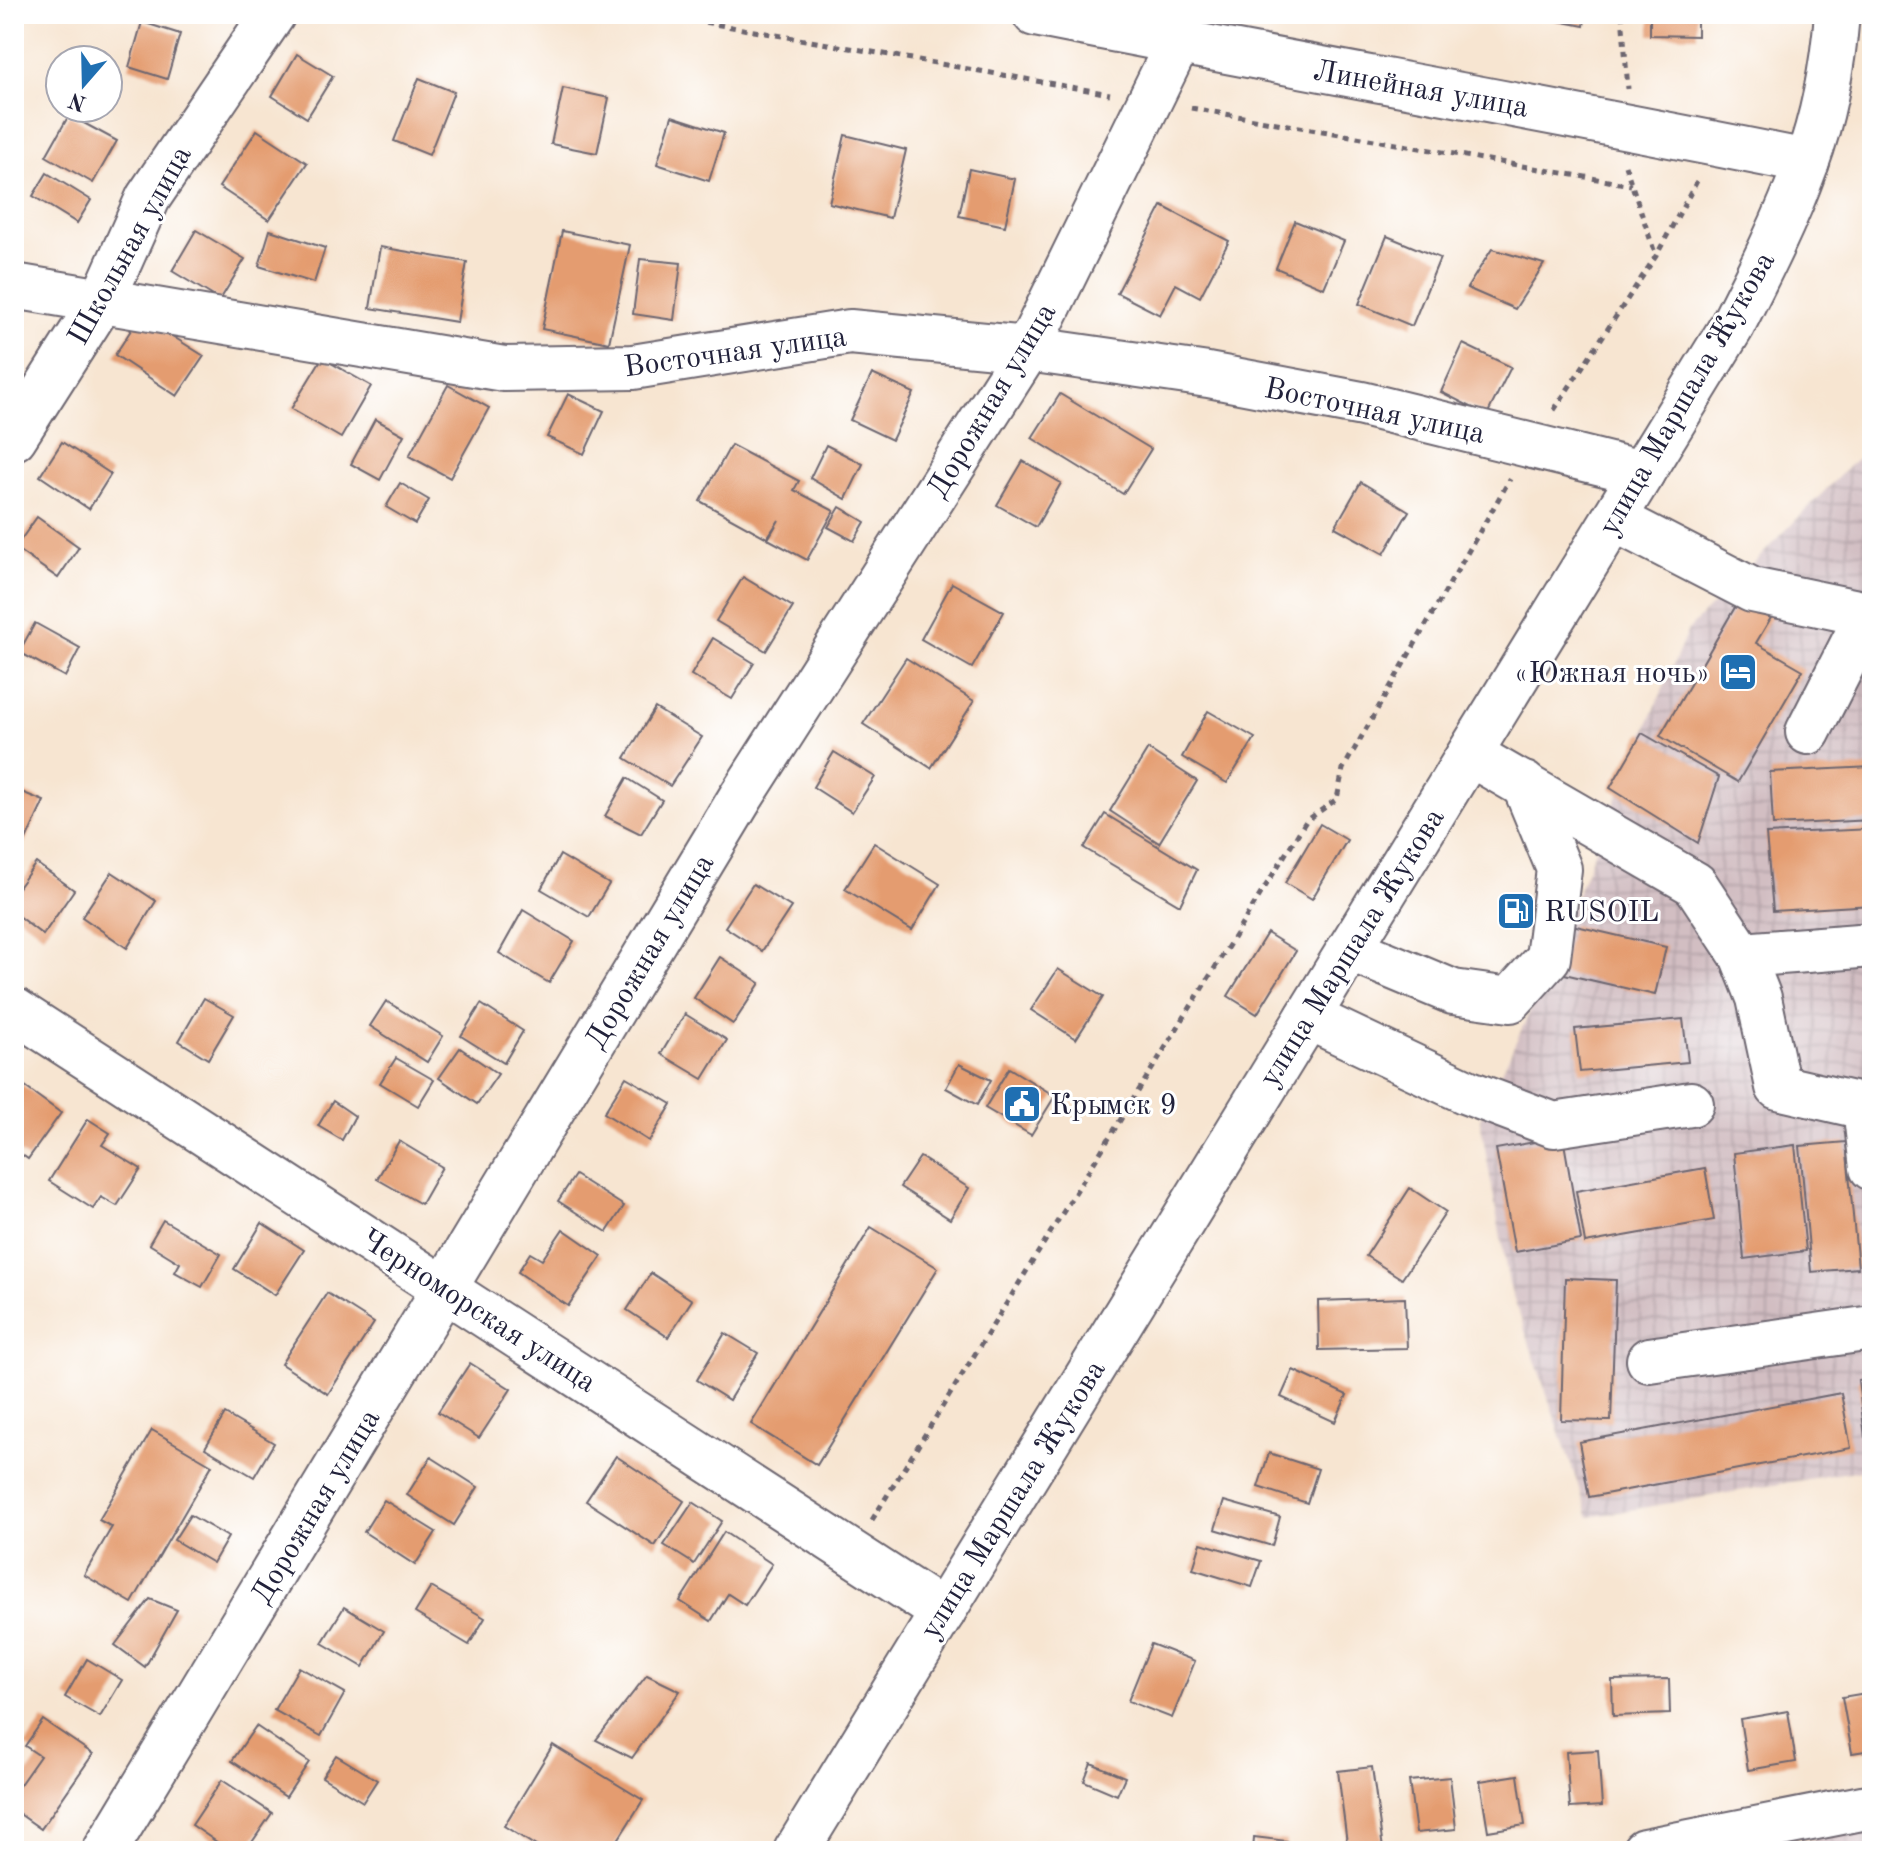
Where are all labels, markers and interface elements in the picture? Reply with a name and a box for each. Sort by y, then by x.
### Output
north arrow [44,44,124,124]
street label: Линейная улица [1311,56,1531,124]
text: N [66,88,90,114]
street label: Школьная улица [64,141,198,351]
street label: улица Маршала Жукова [1594,247,1781,541]
street label: Дорожная улица [923,298,1063,503]
street label: Восточная улица [622,322,849,383]
street label: Восточная улица [1262,374,1488,450]
hotel icon: «Южная ночь» [1717,651,1759,693]
place label: «Южная ночь» [1514,659,1710,689]
street label: улица Маршала Жукова [1255,803,1451,1093]
street label: Дорожная улица [581,849,721,1054]
fuel station icon: RUSOIL [1495,890,1537,932]
place label: RUSOIL [1544,898,1659,928]
public building icon: Крымск 9 [1001,1083,1043,1125]
place label: Крымск 9 [1050,1091,1177,1121]
street label: Черноморская улица [355,1224,601,1399]
street label: улица Маршала Жукова [916,1355,1112,1645]
street label: Дорожная улица [247,1404,387,1609]

